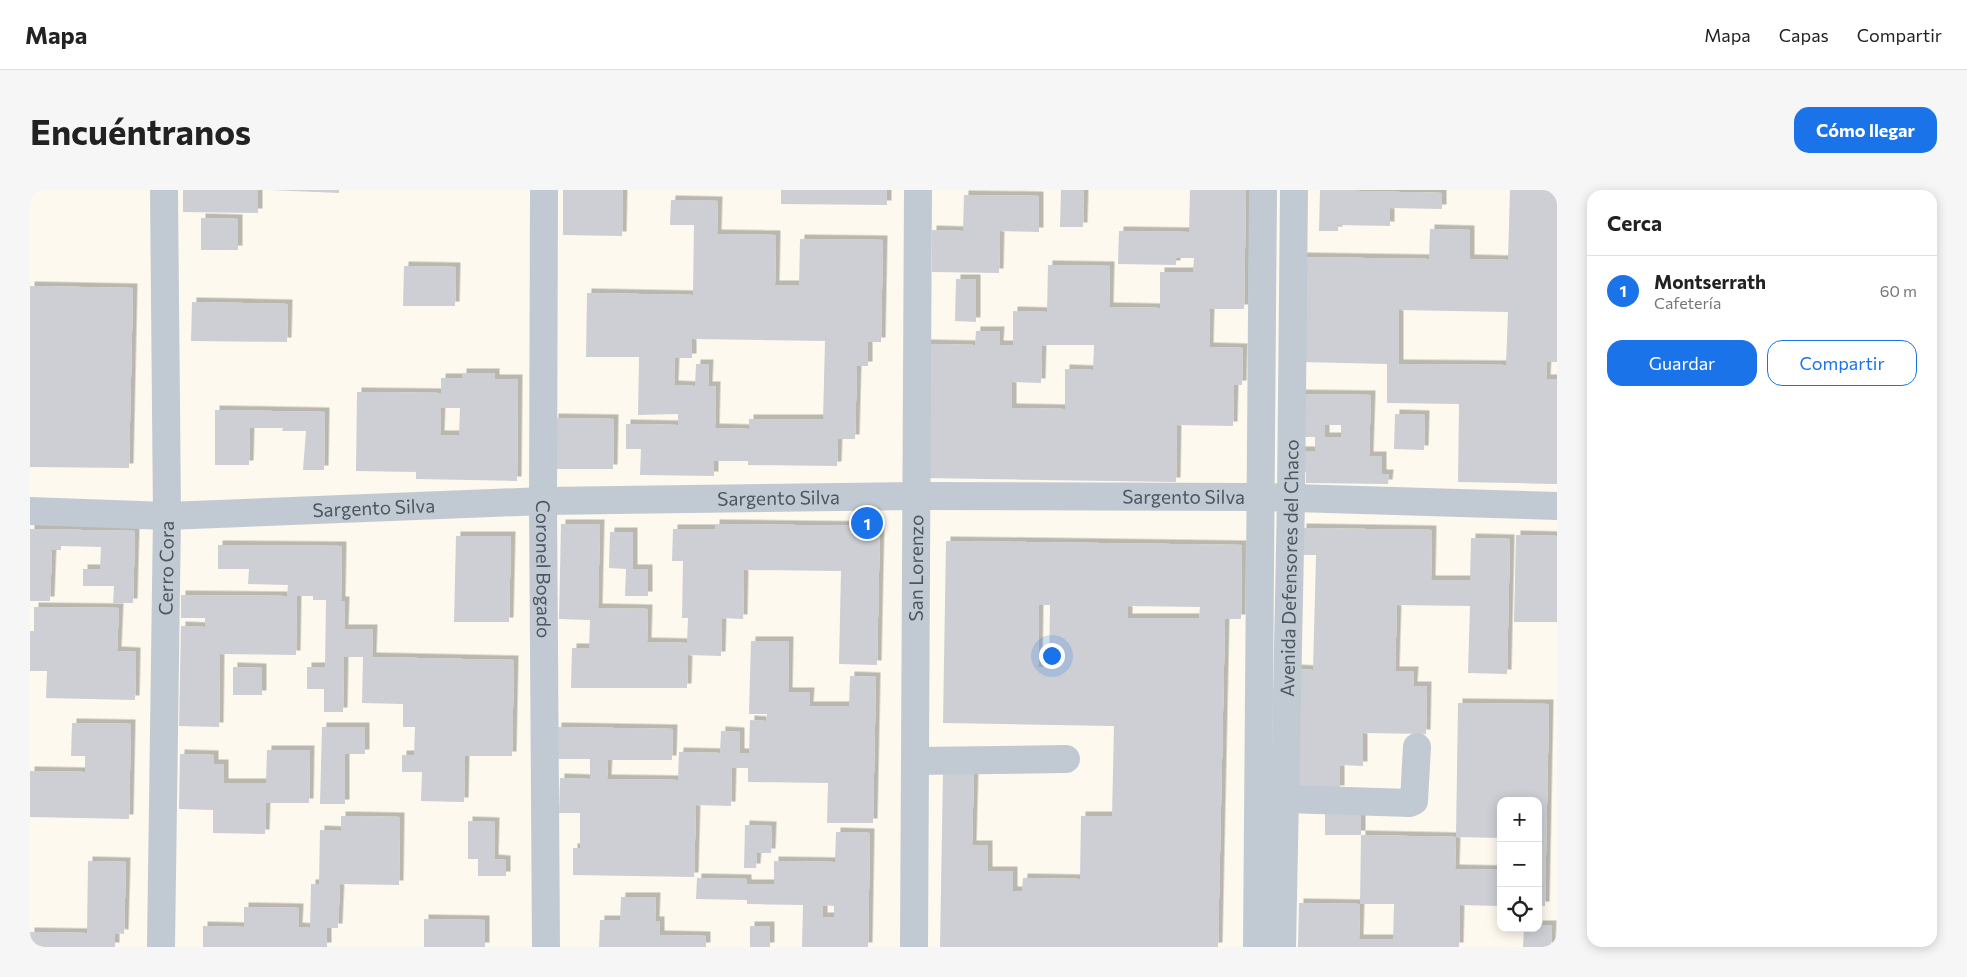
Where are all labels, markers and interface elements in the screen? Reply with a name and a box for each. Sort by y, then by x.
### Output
text: Mapa [25,20,87,49]
text: Mapa [1704,24,1751,46]
text: Capas [1779,24,1829,46]
text: Compartir [1857,24,1942,46]
button: Cómo llegar [1794,107,1937,153]
text: Encuéntranos [30,109,251,152]
text: Cerca [1607,210,1662,235]
text: Montserrath [1654,270,1766,293]
text: 1 [1619,281,1627,300]
text: 60 m [1880,281,1917,300]
text: Cafetería [1654,293,1721,312]
button: Guardar [1607,340,1757,386]
button: Compartir [1767,340,1917,386]
street label: Avenida Defensores del Chaco [1275,439,1303,697]
street label: Sargento Silva [717,485,840,510]
street label: Sargento Silva [1122,485,1245,508]
street label: Sargento Silva [312,493,436,521]
street label: Coronel Bogado [532,500,556,638]
pin: 1 [851,504,883,542]
street label: San Lorenzo [904,515,927,621]
street label: Cerro Cora [154,521,178,615]
your location [1039,643,1065,669]
map controls [1497,797,1542,932]
button: + [1497,797,1542,842]
button: − [1497,842,1542,887]
button: locate [1497,887,1542,932]

